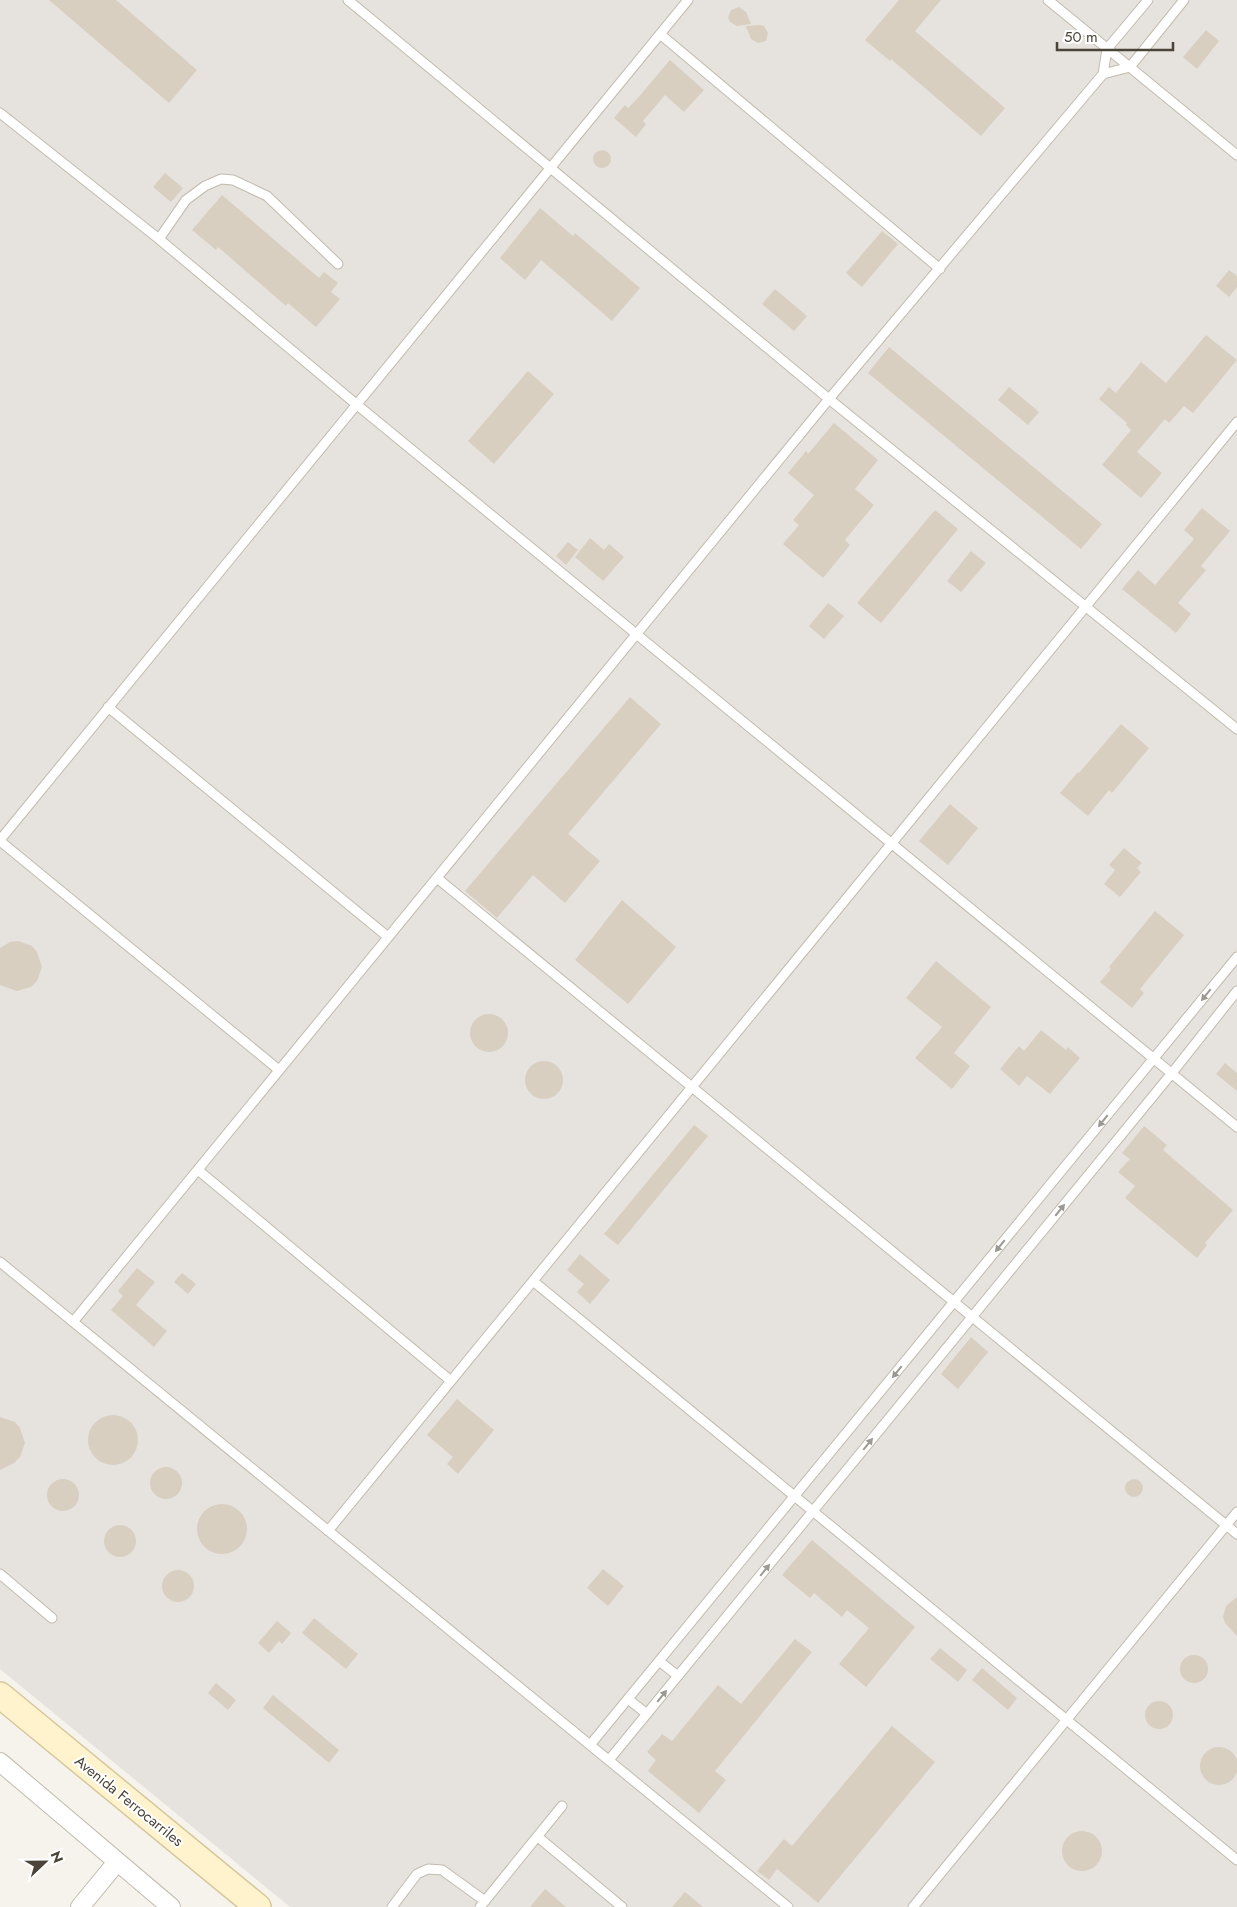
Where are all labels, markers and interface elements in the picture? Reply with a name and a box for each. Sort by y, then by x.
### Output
scale bar [1057,20,1173,52]
text: 50 m [1064,26,1098,48]
one-way arrow [1201,989,1212,1001]
one-way arrow [1097,1114,1108,1127]
one-way arrow [1054,1204,1065,1217]
one-way arrow [994,1239,1005,1252]
one-way arrow [891,1365,902,1378]
one-way arrow [862,1438,873,1451]
one-way arrow [759,1564,770,1577]
one-way arrow [656,1689,667,1702]
street label: Avenida Ferrocarriles [70,1750,188,1852]
north arrow [20,1837,70,1887]
text: N [46,1848,68,1866]

